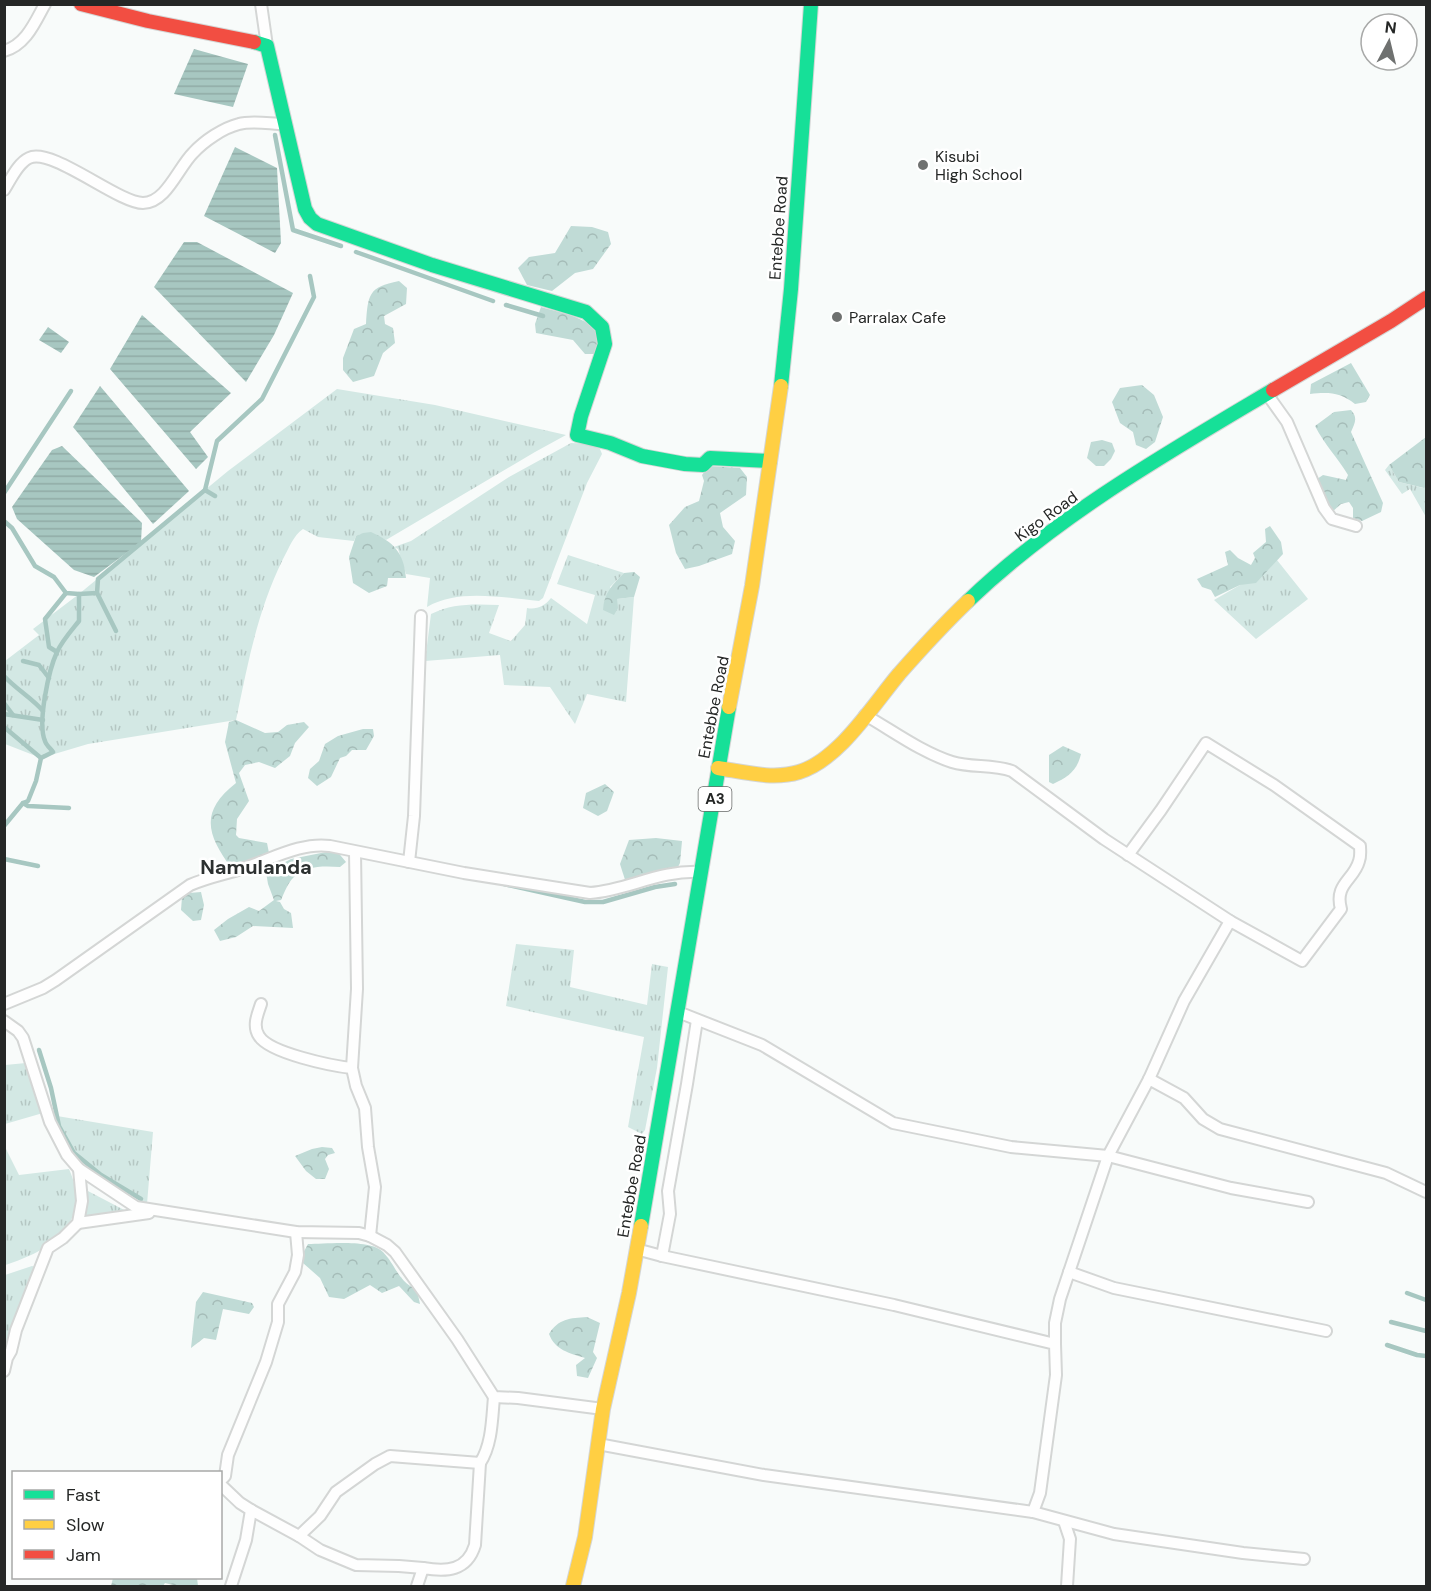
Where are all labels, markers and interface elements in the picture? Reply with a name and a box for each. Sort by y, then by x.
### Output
north arrow [1359,12,1419,72]
text: N [1384,16,1398,39]
place label: Kisubi High School [935,146,1022,185]
marker: Kisubi High School [916,158,930,172]
street label: Entebbe Road [764,175,793,281]
place label: Parralax Cafe [849,307,946,328]
marker: Parralax Cafe [830,310,844,324]
street label: Kigo Road [1011,487,1082,546]
street label: Entebbe Road [693,654,734,760]
road number: A3 [698,787,732,811]
district label: Namulanda [200,854,312,880]
street label: Entebbe Road [612,1133,651,1239]
legend [12,1471,222,1579]
text: Fast [66,1483,101,1507]
text: Slow [66,1513,105,1537]
text: Jam [66,1543,101,1567]

